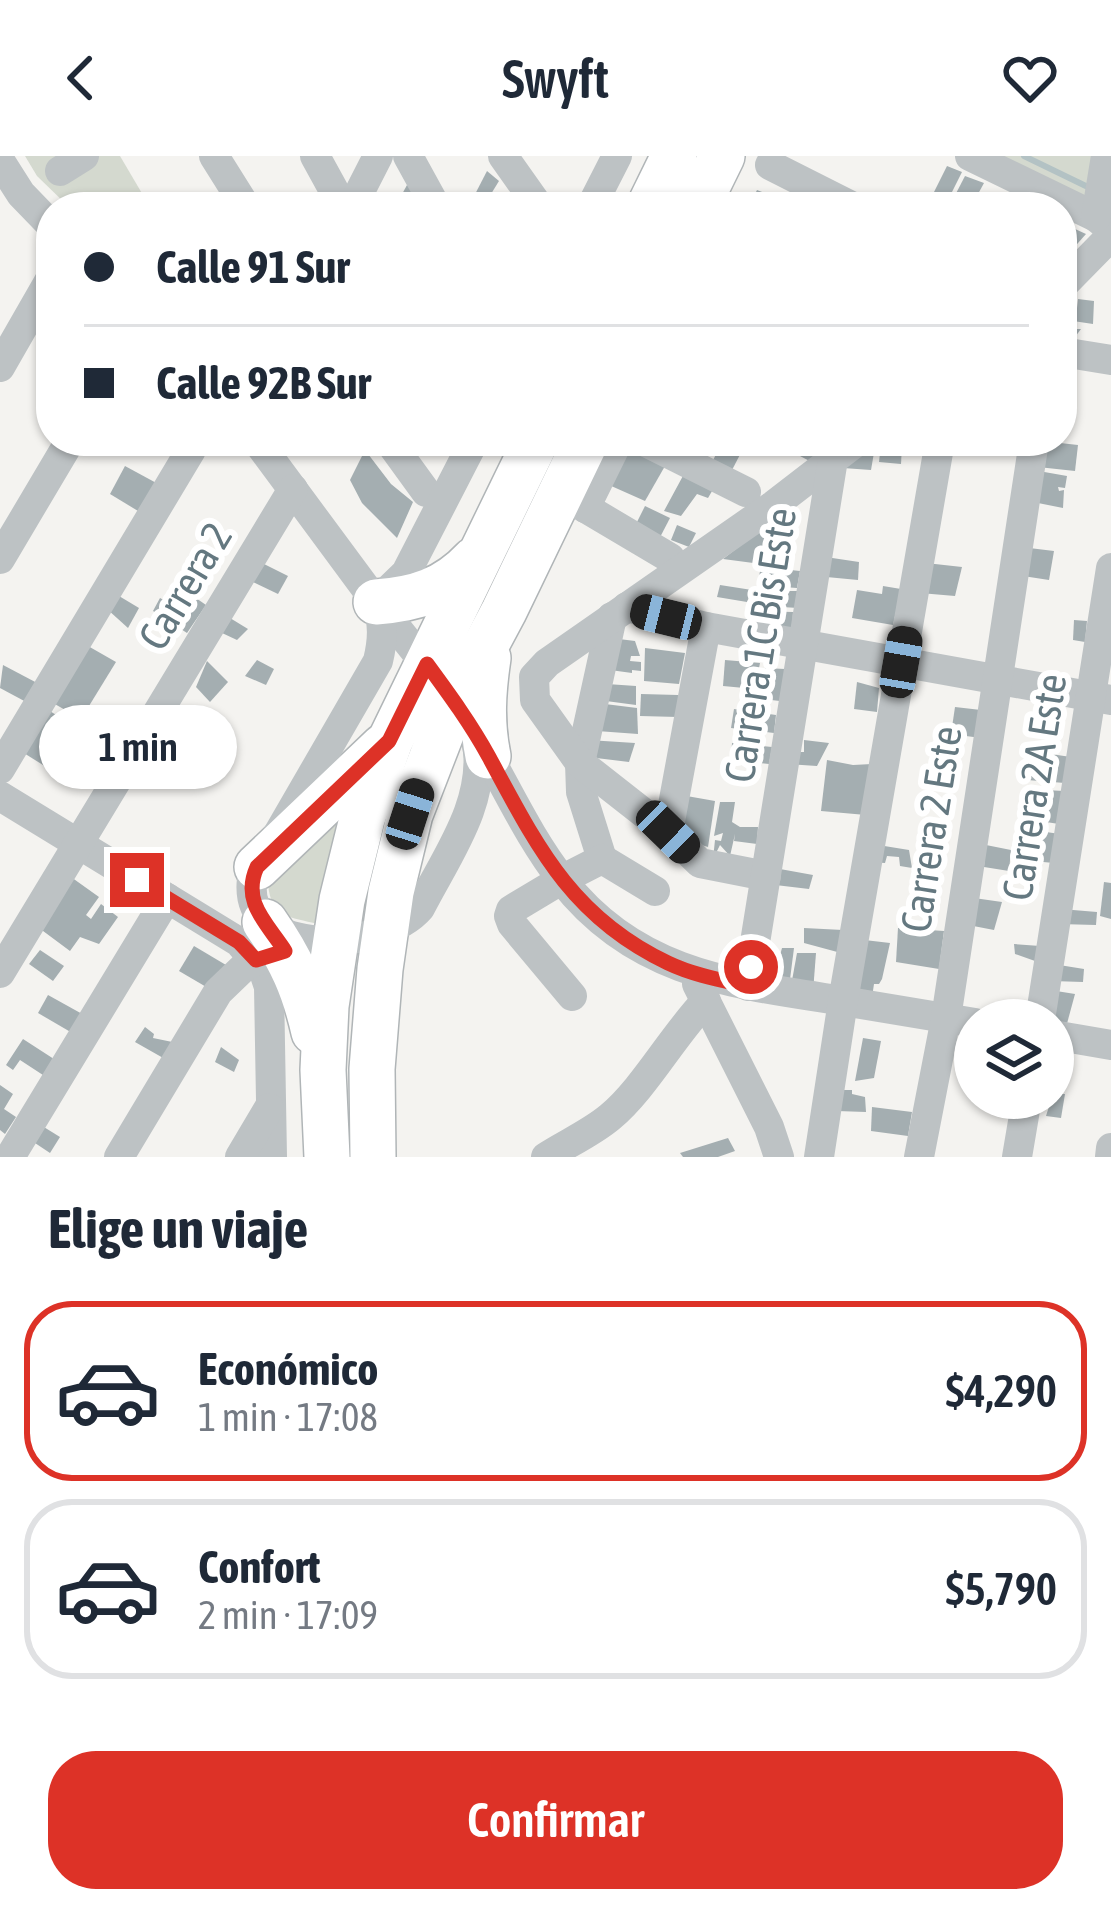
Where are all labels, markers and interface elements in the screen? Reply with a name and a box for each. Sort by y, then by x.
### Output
icon: back [48,45,114,111]
icon: heart [997,45,1063,111]
text: Swyft [502,48,609,109]
text: Calle 91 Sur [156,241,350,293]
text: Calle 92B Sur [156,357,371,409]
street label: Carrera 1C Bis Este [715,504,805,786]
street label: Carrera 2 [129,514,241,658]
car [627,591,705,643]
car [877,623,925,701]
street label: Carrera 2A Este [992,670,1076,904]
callout: 1 min [38,706,236,790]
street label: Carrera 2 Este [891,722,971,936]
text: 1 min [98,725,178,769]
car [382,774,438,854]
car [630,794,706,870]
route end [110,853,164,907]
route start [724,940,778,994]
map controls [954,999,1074,1119]
button: layers [954,999,1074,1119]
text: Elige un viaje [48,1198,308,1259]
icon: car [54,1337,162,1445]
text: Económico [198,1343,379,1395]
text: $4,290 [945,1365,1057,1417]
text: 1 min · 17:08 [198,1395,378,1439]
icon: car [54,1535,162,1643]
text: Confort [198,1541,321,1593]
text: $5,790 [945,1563,1057,1615]
text: 2 min · 17:09 [198,1593,378,1637]
button: Confirmar [48,1751,1063,1889]

